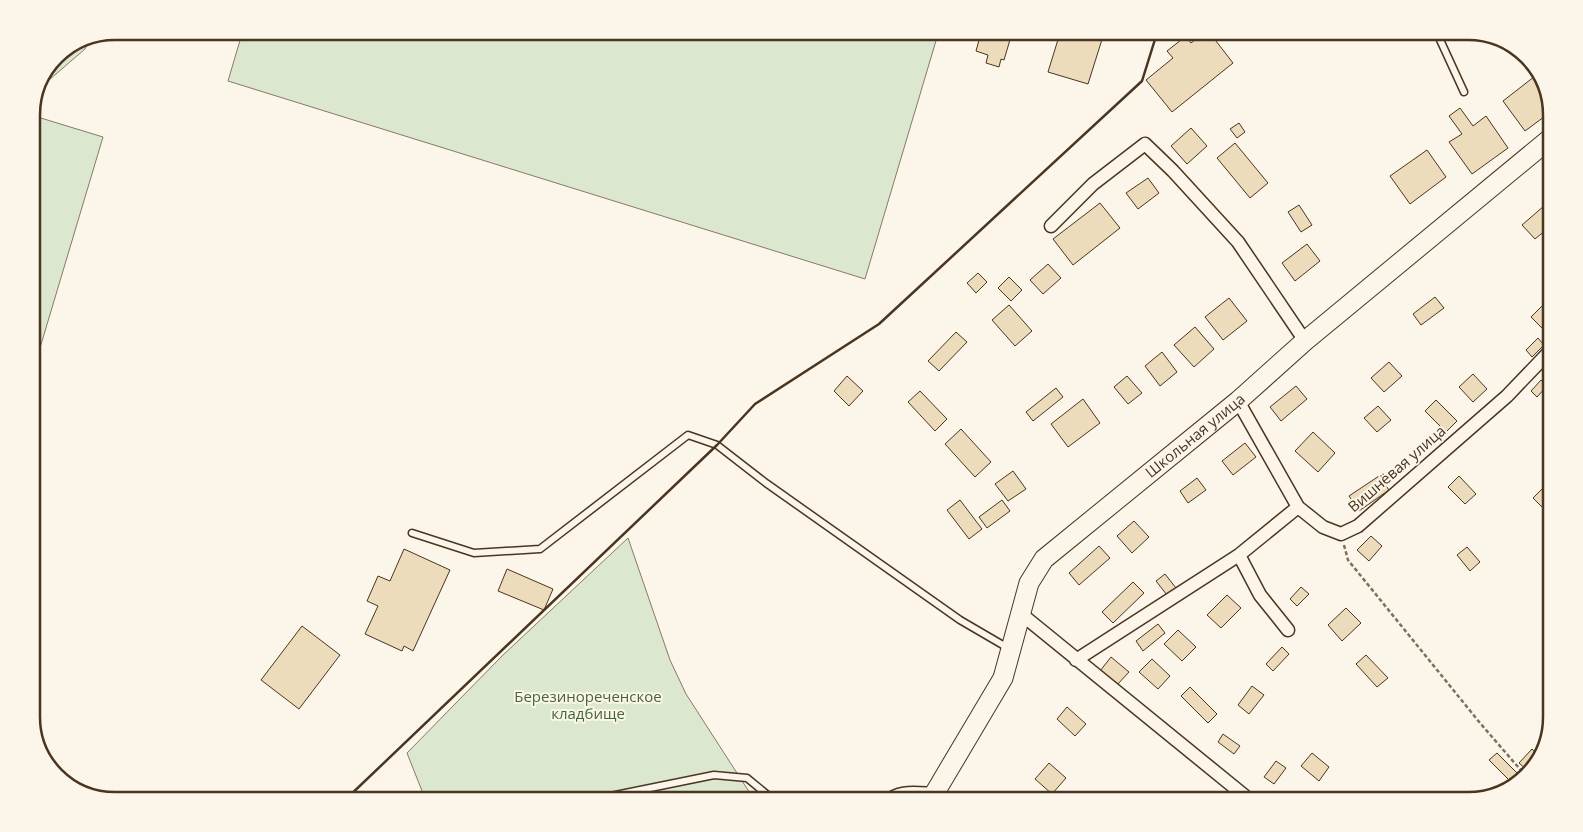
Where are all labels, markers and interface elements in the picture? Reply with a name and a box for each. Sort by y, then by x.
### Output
street label: Школьная улица [1141,388,1249,482]
street label: Вишнёвая улица [1343,420,1449,516]
park label: Березинореченское кладбище [514,686,662,723]

